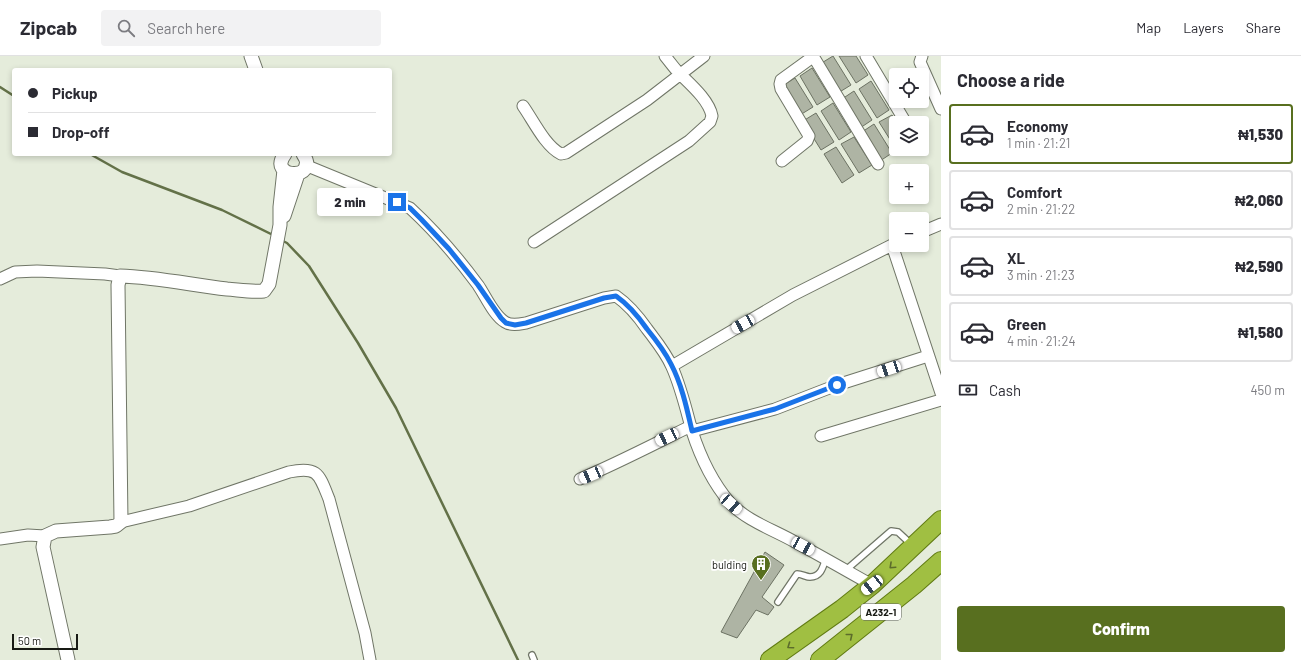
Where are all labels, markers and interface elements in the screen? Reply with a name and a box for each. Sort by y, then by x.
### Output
search box [101,10,381,46]
text: Zipcab [20,16,77,39]
icon: search [115,17,137,39]
text: Search here [147,19,225,37]
text: Map [1136,19,1161,36]
text: Layers [1183,19,1224,36]
text: Share [1246,19,1281,36]
map controls [889,68,929,252]
button: locate [889,68,929,108]
text: Choose a ride [957,69,1065,91]
text: Pickup [52,84,98,102]
button: layers [889,116,929,156]
icon: car [959,116,995,152]
text: Economy [1007,117,1068,135]
text: Drop-off [52,123,110,141]
text: ₦1,530 [1238,125,1283,143]
text: 1 min · 21:21 [1007,135,1070,151]
button: + [889,164,929,204]
icon: car [959,182,995,218]
text: Comfort [1007,183,1062,201]
callout: 2 min [317,188,383,216]
text: ₦2,060 [1235,191,1283,209]
route end [388,193,406,211]
text: 2 min [334,194,366,210]
text: 2 min · 21:22 [1007,201,1075,217]
button: − [889,212,929,252]
icon: car [959,248,995,284]
text: XL [1007,249,1025,267]
text: ₦2,590 [1235,257,1283,275]
text: 3 min · 21:23 [1007,267,1075,283]
car [730,313,756,335]
icon: car [959,314,995,350]
text: Green [1007,315,1046,333]
text: ₦1,580 [1238,323,1283,341]
text: 4 min · 21:24 [1007,333,1076,349]
car [876,360,902,378]
route start [828,376,846,394]
icon: cash [957,379,979,401]
text: Cash [989,381,1021,399]
text: 450 m [1250,382,1285,398]
car [654,426,680,448]
car [578,465,604,485]
car [718,492,744,516]
car [790,535,816,557]
building icon: bulding [750,553,772,581]
place label: bulding [712,558,747,571]
one-way arrow [889,561,897,569]
car [859,573,885,597]
road number: A232-1 [861,604,901,620]
button: Confirm [957,606,1285,652]
scale bar [12,632,78,651]
text: 50 m [18,634,41,647]
one-way arrow [846,634,853,641]
one-way arrow [788,641,795,648]

